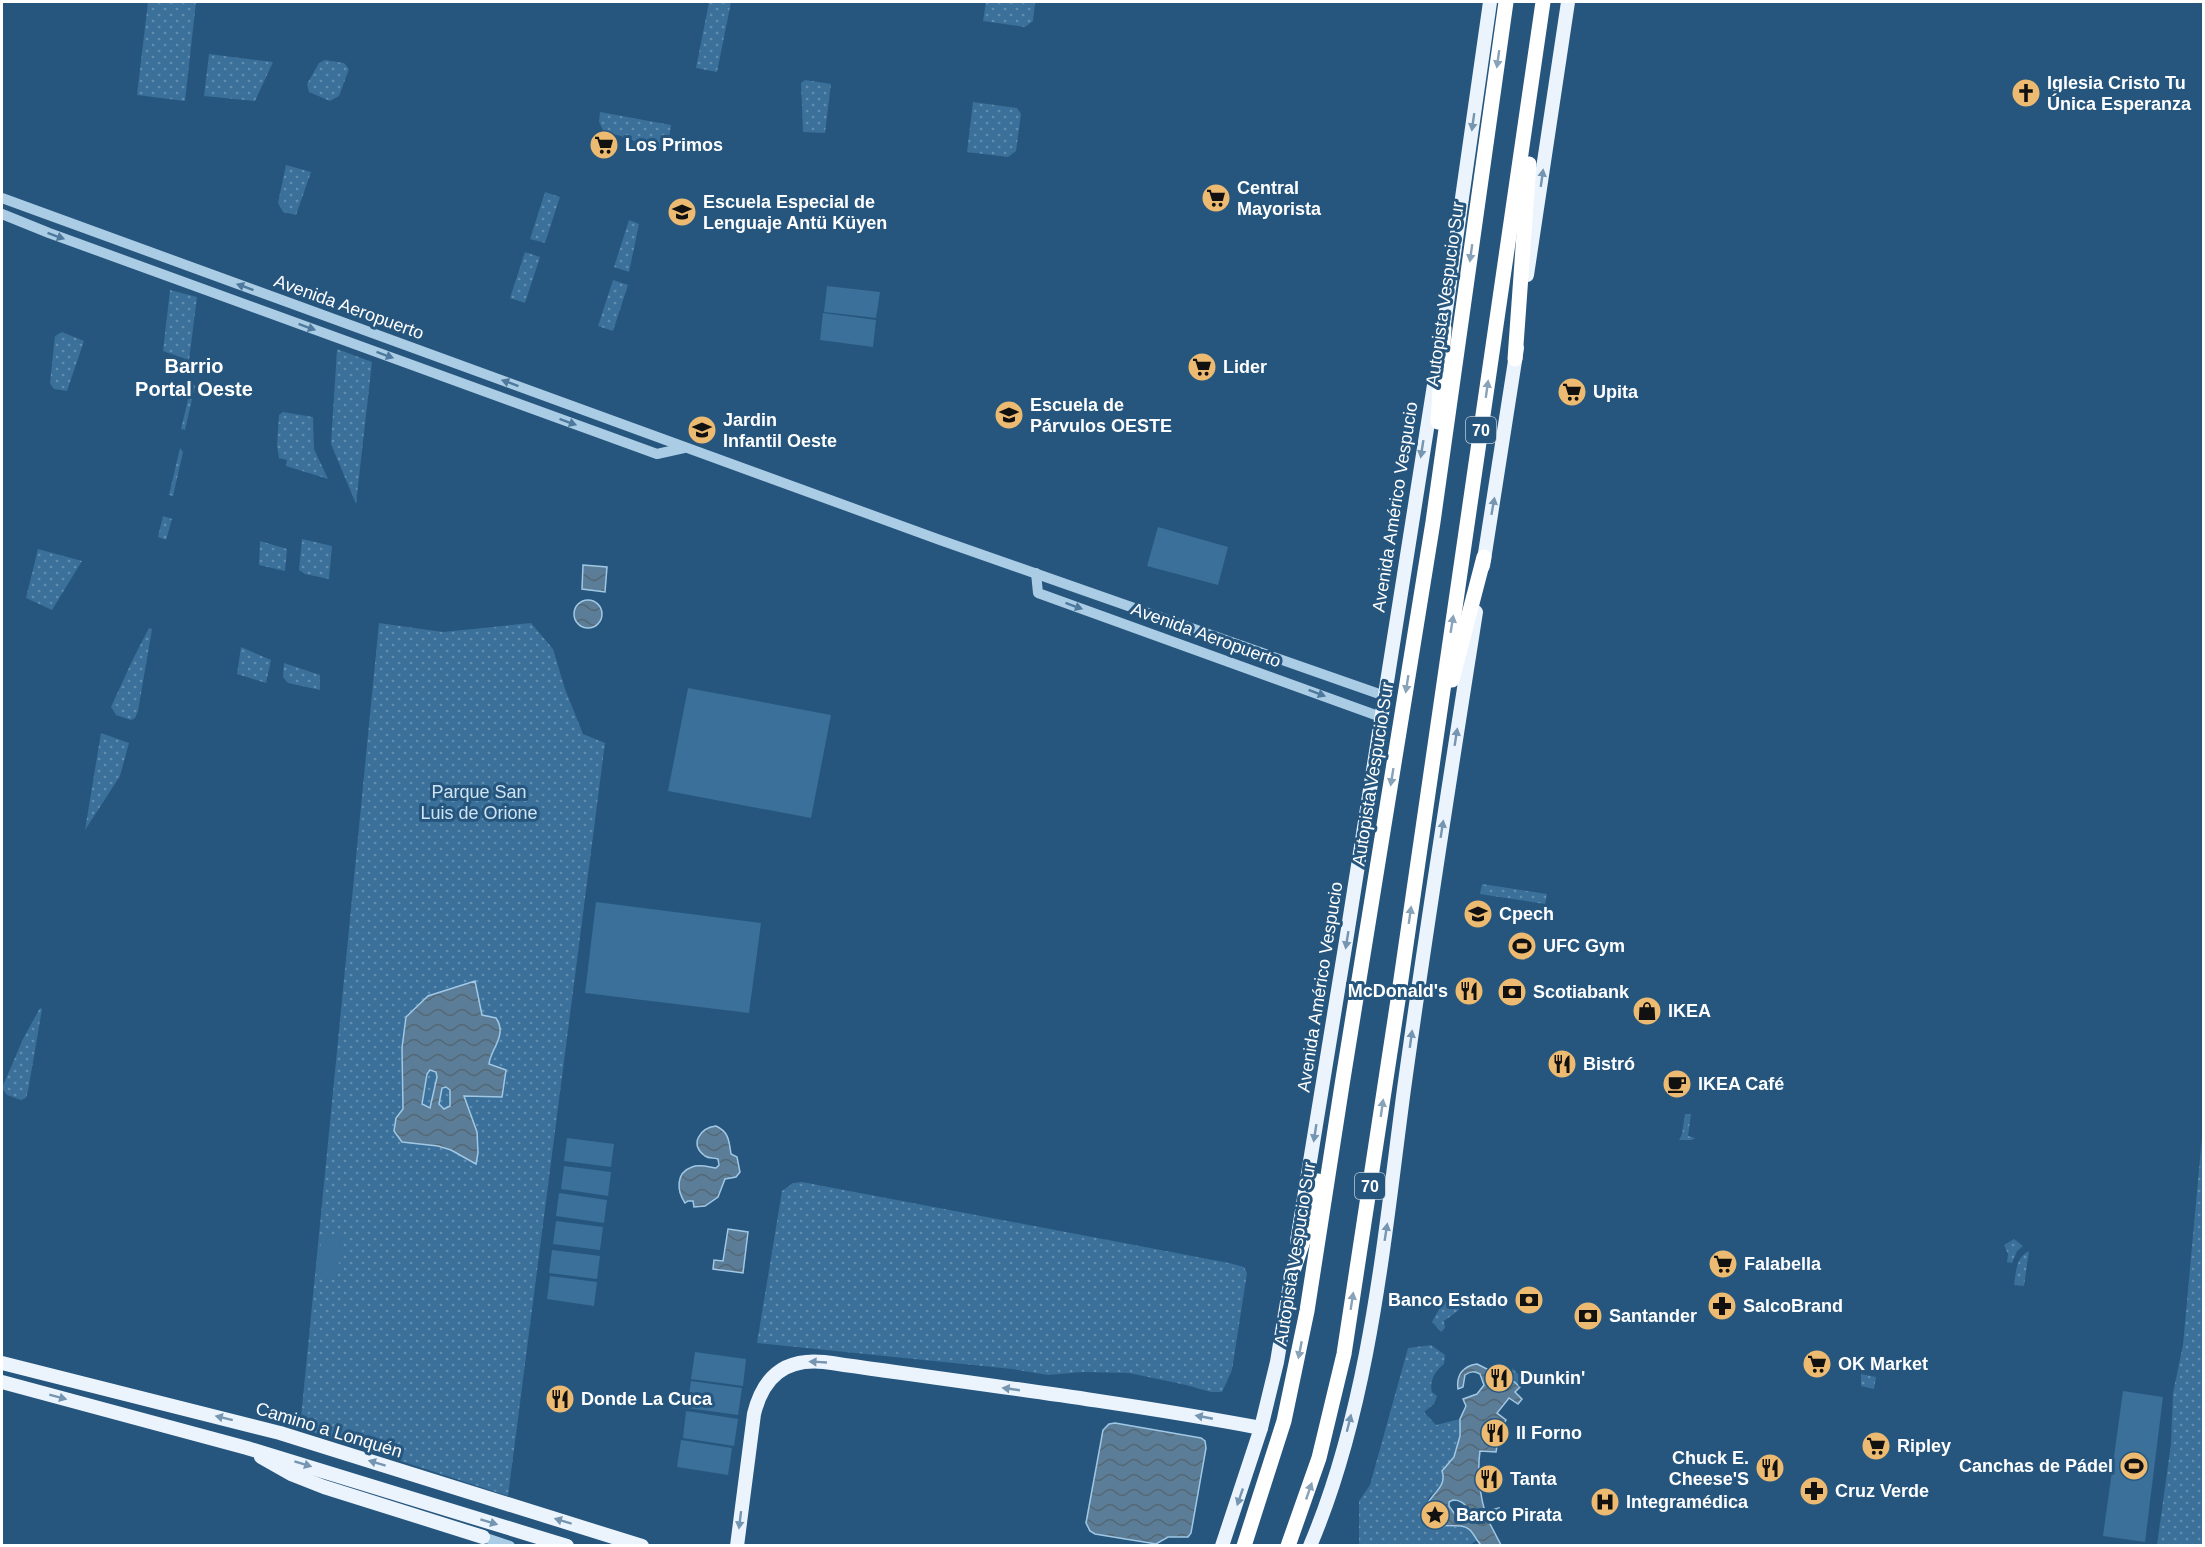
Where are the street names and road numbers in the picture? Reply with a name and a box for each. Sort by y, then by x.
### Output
street label: Autopista Vespucio Sur [1422,200,1468,388]
street label: Avenida Aeropuerto [271,271,427,343]
street label: Avenida Américo Vespucio [1368,400,1422,614]
road number: 70 [1466,417,1496,443]
street label: Avenida Aeropuerto [1128,599,1284,671]
street label: Autopista Vespucio Sur [1349,681,1397,867]
street label: Avenida Américo Vespucio [1293,880,1347,1094]
street label: Autopista Vespucio Sur [1271,1161,1319,1347]
road number: 70 [1355,1173,1385,1199]
street label: Camino a Lonquén [253,1398,405,1462]

